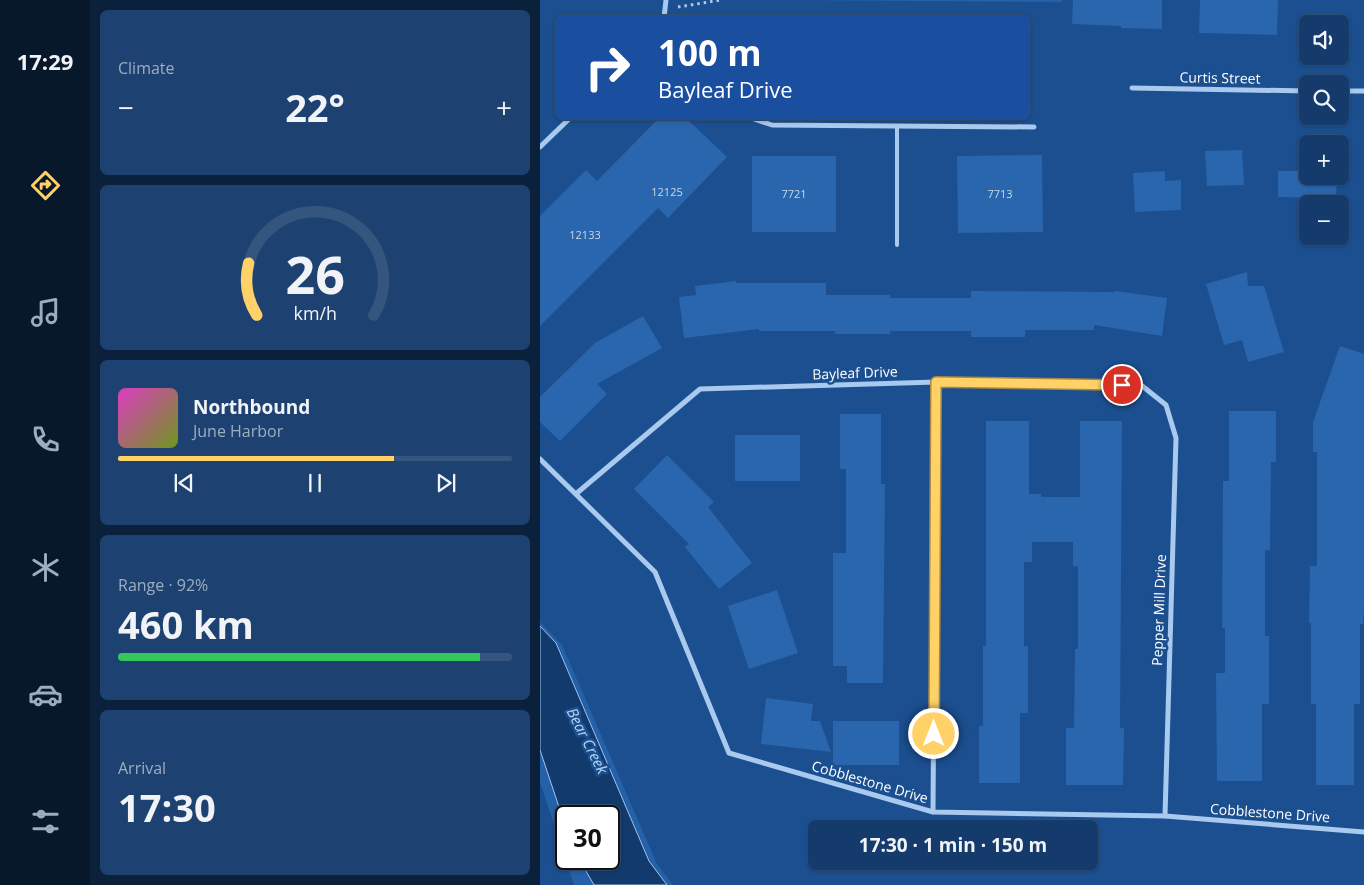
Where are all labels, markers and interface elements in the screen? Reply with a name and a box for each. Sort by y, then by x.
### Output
map controls [1299,15,1349,245]
button: sound [1299,15,1349,65]
text: 100 m [658,29,762,76]
icon: right [575,35,640,100]
text: 17:29 [17,46,73,76]
text: Climate [118,57,175,79]
street label: Curtis Street [1179,67,1261,88]
text: Bayleaf Drive [658,74,793,104]
button: search [1299,75,1349,125]
text: 22° [285,81,345,133]
text: − [118,88,134,126]
text: + [496,88,512,126]
button: + [1299,135,1349,185]
icon: directions [28,168,63,203]
house number: 12125 [651,184,683,199]
house number: 7721 [781,186,807,201]
house number: 7713 [987,186,1013,201]
button: − [1299,195,1349,245]
house number: 12133 [569,227,601,242]
text: 26 [285,238,345,309]
icon: music [28,295,63,330]
text: km/h [293,301,337,325]
street label: Bayleaf Drive [812,362,898,383]
pin [1101,364,1143,406]
icon: arrive [1108,371,1136,399]
text: Northbound [193,394,310,420]
text: June Harbor [193,420,283,442]
icon: phone [28,422,63,457]
icon: previous [170,469,198,497]
icon: pause [301,469,329,497]
icon: next [432,469,460,497]
icon: climate [28,550,63,585]
street label: Pepper Mill Drive [1147,554,1170,666]
text: Range · 92% [118,574,208,596]
text: 460 km [118,598,254,650]
icon: car [28,677,63,712]
water label: Bear Creek [563,704,613,778]
position arrow [907,707,959,759]
street label: Cobblestone Drive [810,756,931,807]
text: Arrival [118,757,166,779]
text: 17:30 [118,781,216,833]
street label: Cobblestone Drive [1209,799,1331,826]
icon: filters [28,804,63,839]
speed limit sign: 30 [555,805,620,870]
text: 17:30 · 1 min · 150 m [859,832,1047,858]

